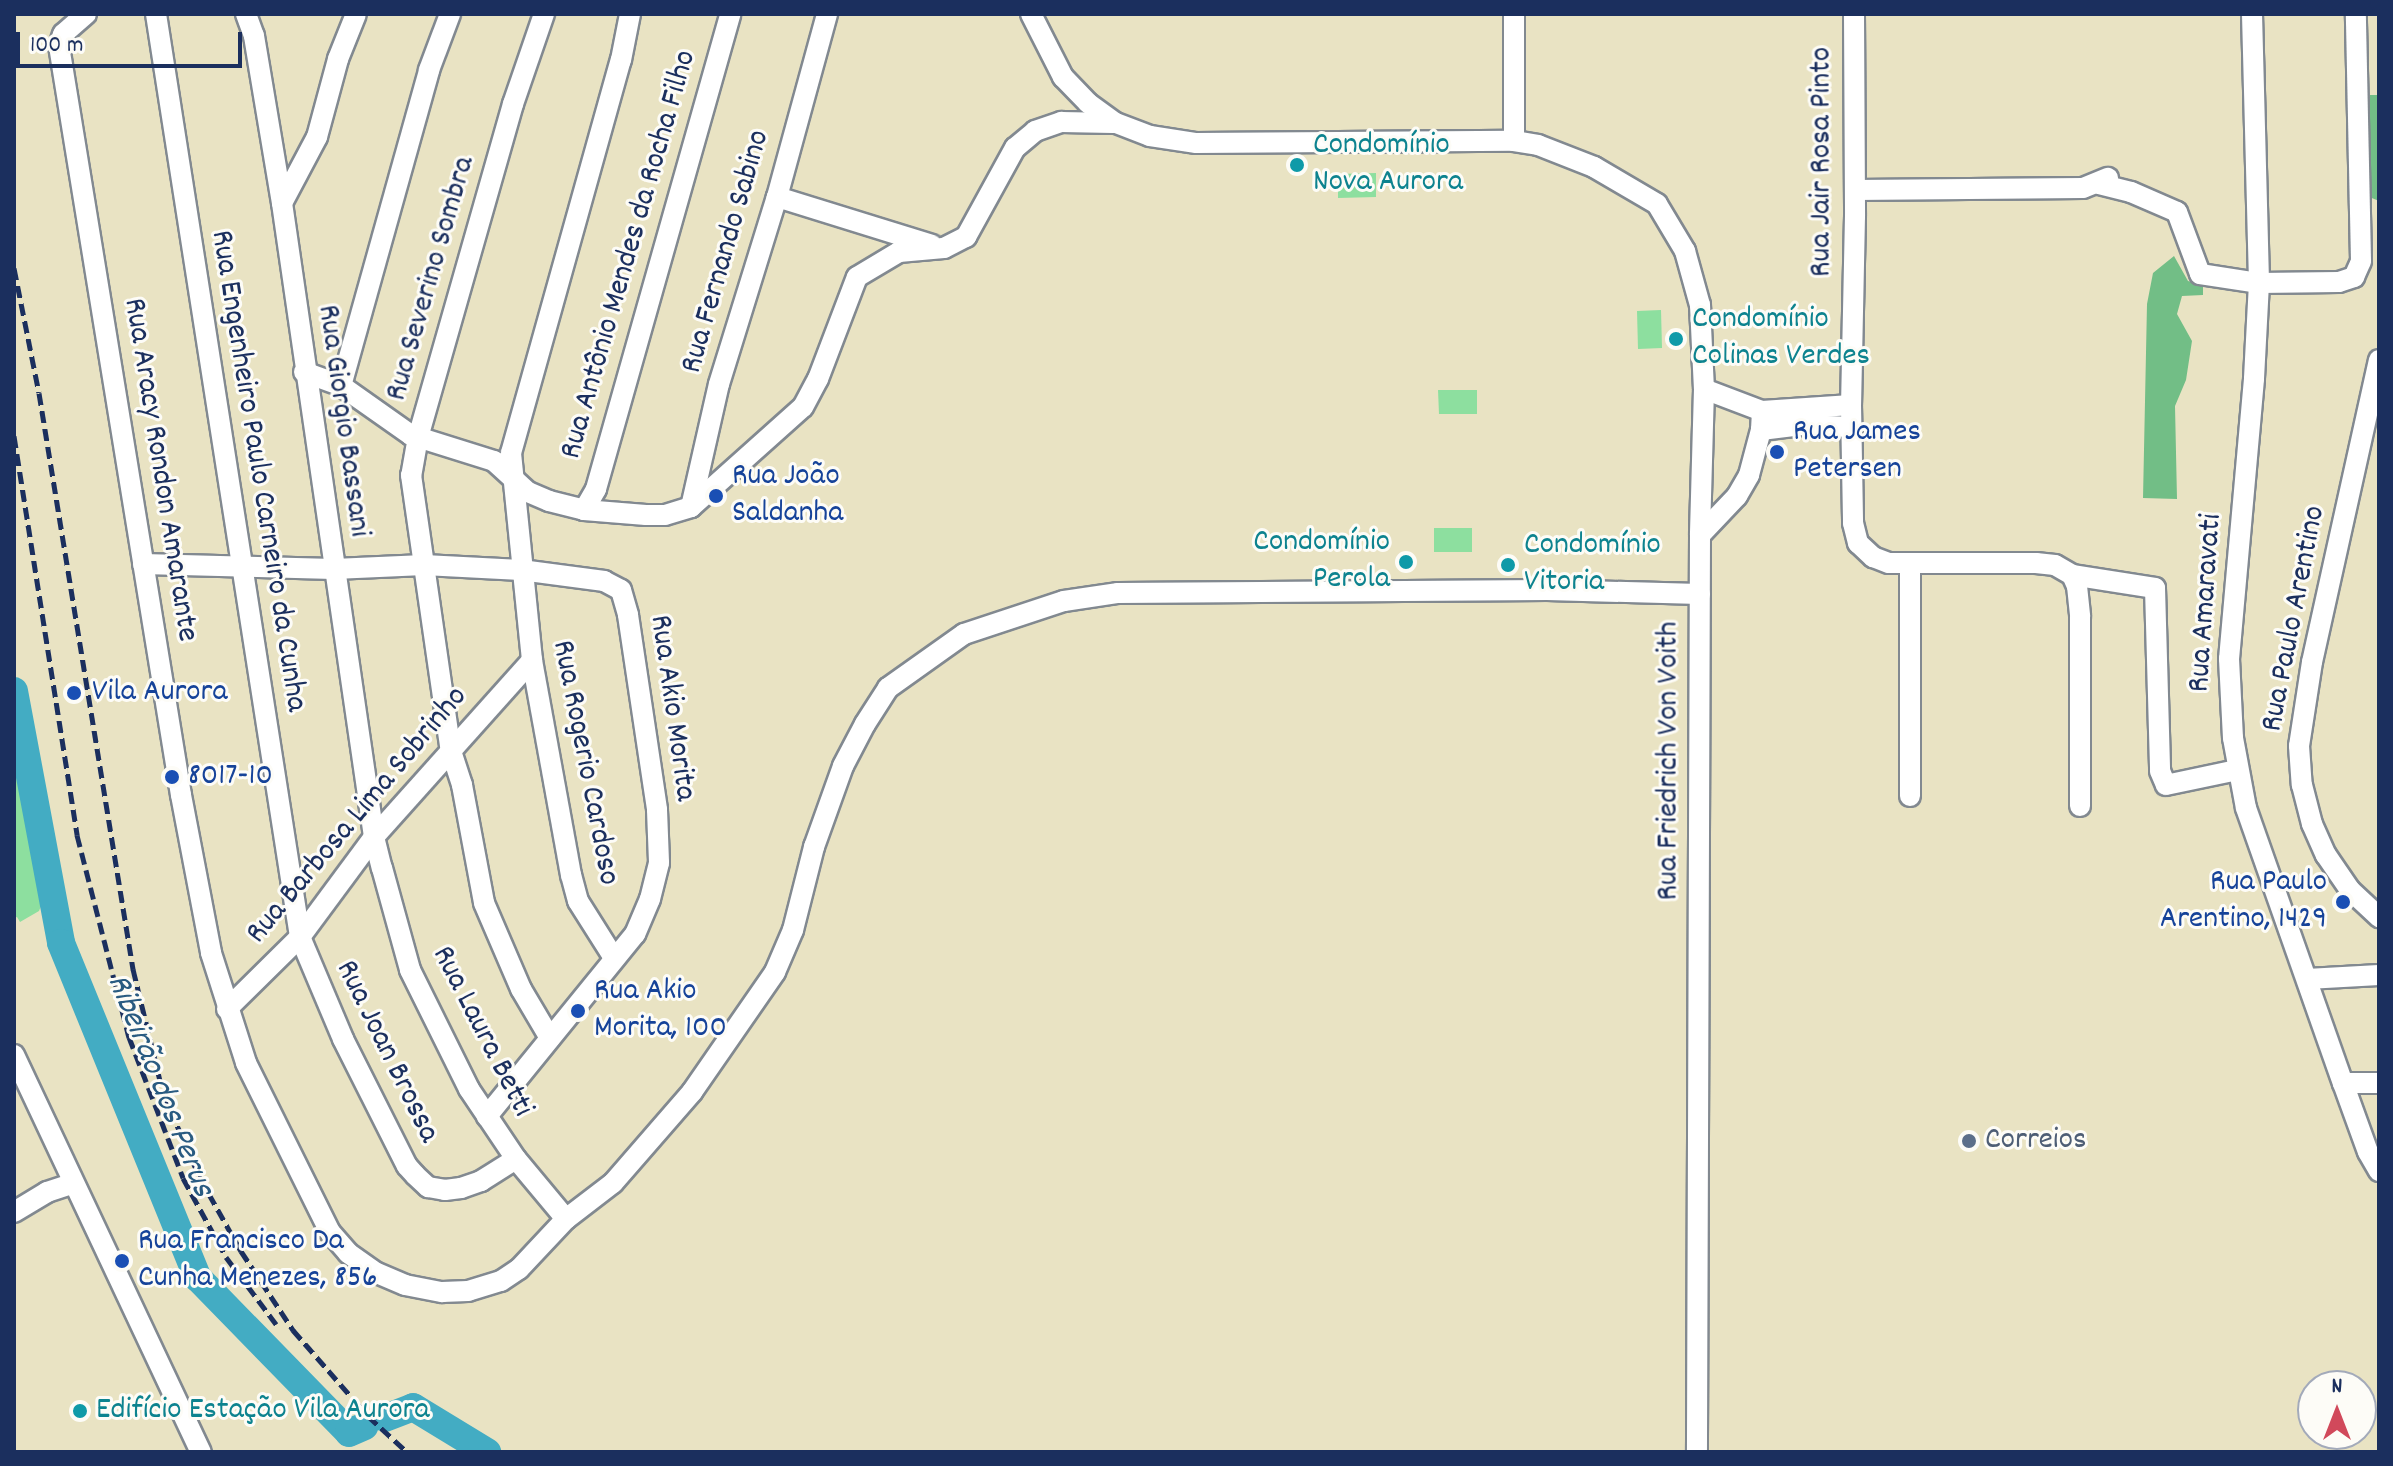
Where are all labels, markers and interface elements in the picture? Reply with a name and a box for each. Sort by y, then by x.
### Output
scale bar [20,16,246,66]
text: 100 m [30,29,83,63]
street label: Rua Antônio Mendes da Rocha Filho [553,46,707,464]
street label: Rua Jair Rosa Pinto [1804,47,1842,277]
street label: Rua Fernando Sabino [674,126,780,378]
place label: Condomínio Nova Aurora [1313,128,1463,203]
street label: Rua Severino Sombra [379,152,485,406]
marker: Condomínio Nova Aurora [1288,156,1306,174]
street label: Rua Engenheiro Paulo Carneiro da Cunha [200,228,314,714]
street label: Rua Aracy Rondon Amarante [113,296,205,644]
street label: Rua Giorgio Bassani [307,302,377,540]
place label: Condomínio Colinas Verdes [1692,302,1870,377]
marker: Condomínio Colinas Verdes [1667,330,1685,348]
place label: Rua James Petersen [1793,415,1921,490]
marker: Rua James Petersen [1768,443,1786,461]
place label: Rua João Saldanha [732,459,843,534]
marker: Rua João Saldanha [707,487,725,505]
street label: Rua Paulo Arentino [2254,503,2336,735]
street label: Rua Amaravati [2182,512,2232,694]
place label: Condomínio Perola [1253,525,1390,600]
place label: Condomínio Vitoria [1524,528,1661,603]
marker: Condomínio Perola [1397,553,1415,571]
marker: Condomínio Vitoria [1499,556,1517,574]
street label: Rua Akio Morita [639,613,703,803]
street label: Rua Friedrich Von Voith [1651,621,1689,901]
street label: Rua Rogerio Cardoso [541,637,627,889]
place label: Vila Aurora [92,674,227,712]
street label: Rua Barbosa Lima Sobrinho [239,679,477,953]
marker: Vila Aurora [63,682,85,704]
place label: 8017-10 [188,758,273,796]
marker: 8017-10 [163,768,181,786]
place label: Rua Paulo Arentino, 1429 [2160,865,2327,940]
marker: Rua Paulo Arentino, 1429 [2334,893,2352,911]
street label: Rua Laura Betti [422,940,540,1124]
street label: Rua Joan Brossa [325,955,447,1149]
water label: Ribeirão dos Perus [96,969,222,1203]
place label: Rua Akio Morita, 100 [594,974,727,1049]
marker: Rua Akio Morita, 100 [569,1002,587,1020]
place label: Correios [1985,1122,2086,1160]
marker: Correios [1960,1132,1978,1150]
place label: Rua Francisco Da Cunha Menezes, 856 [138,1224,378,1299]
marker: Rua Francisco Da Cunha Menezes, 856 [113,1252,131,1270]
north arrow [2297,1370,2377,1450]
text: N [2332,1372,2342,1403]
place label: Edifício Estação Vila Aurora [96,1392,430,1430]
marker: Edifício Estação Vila Aurora [71,1402,89,1420]

